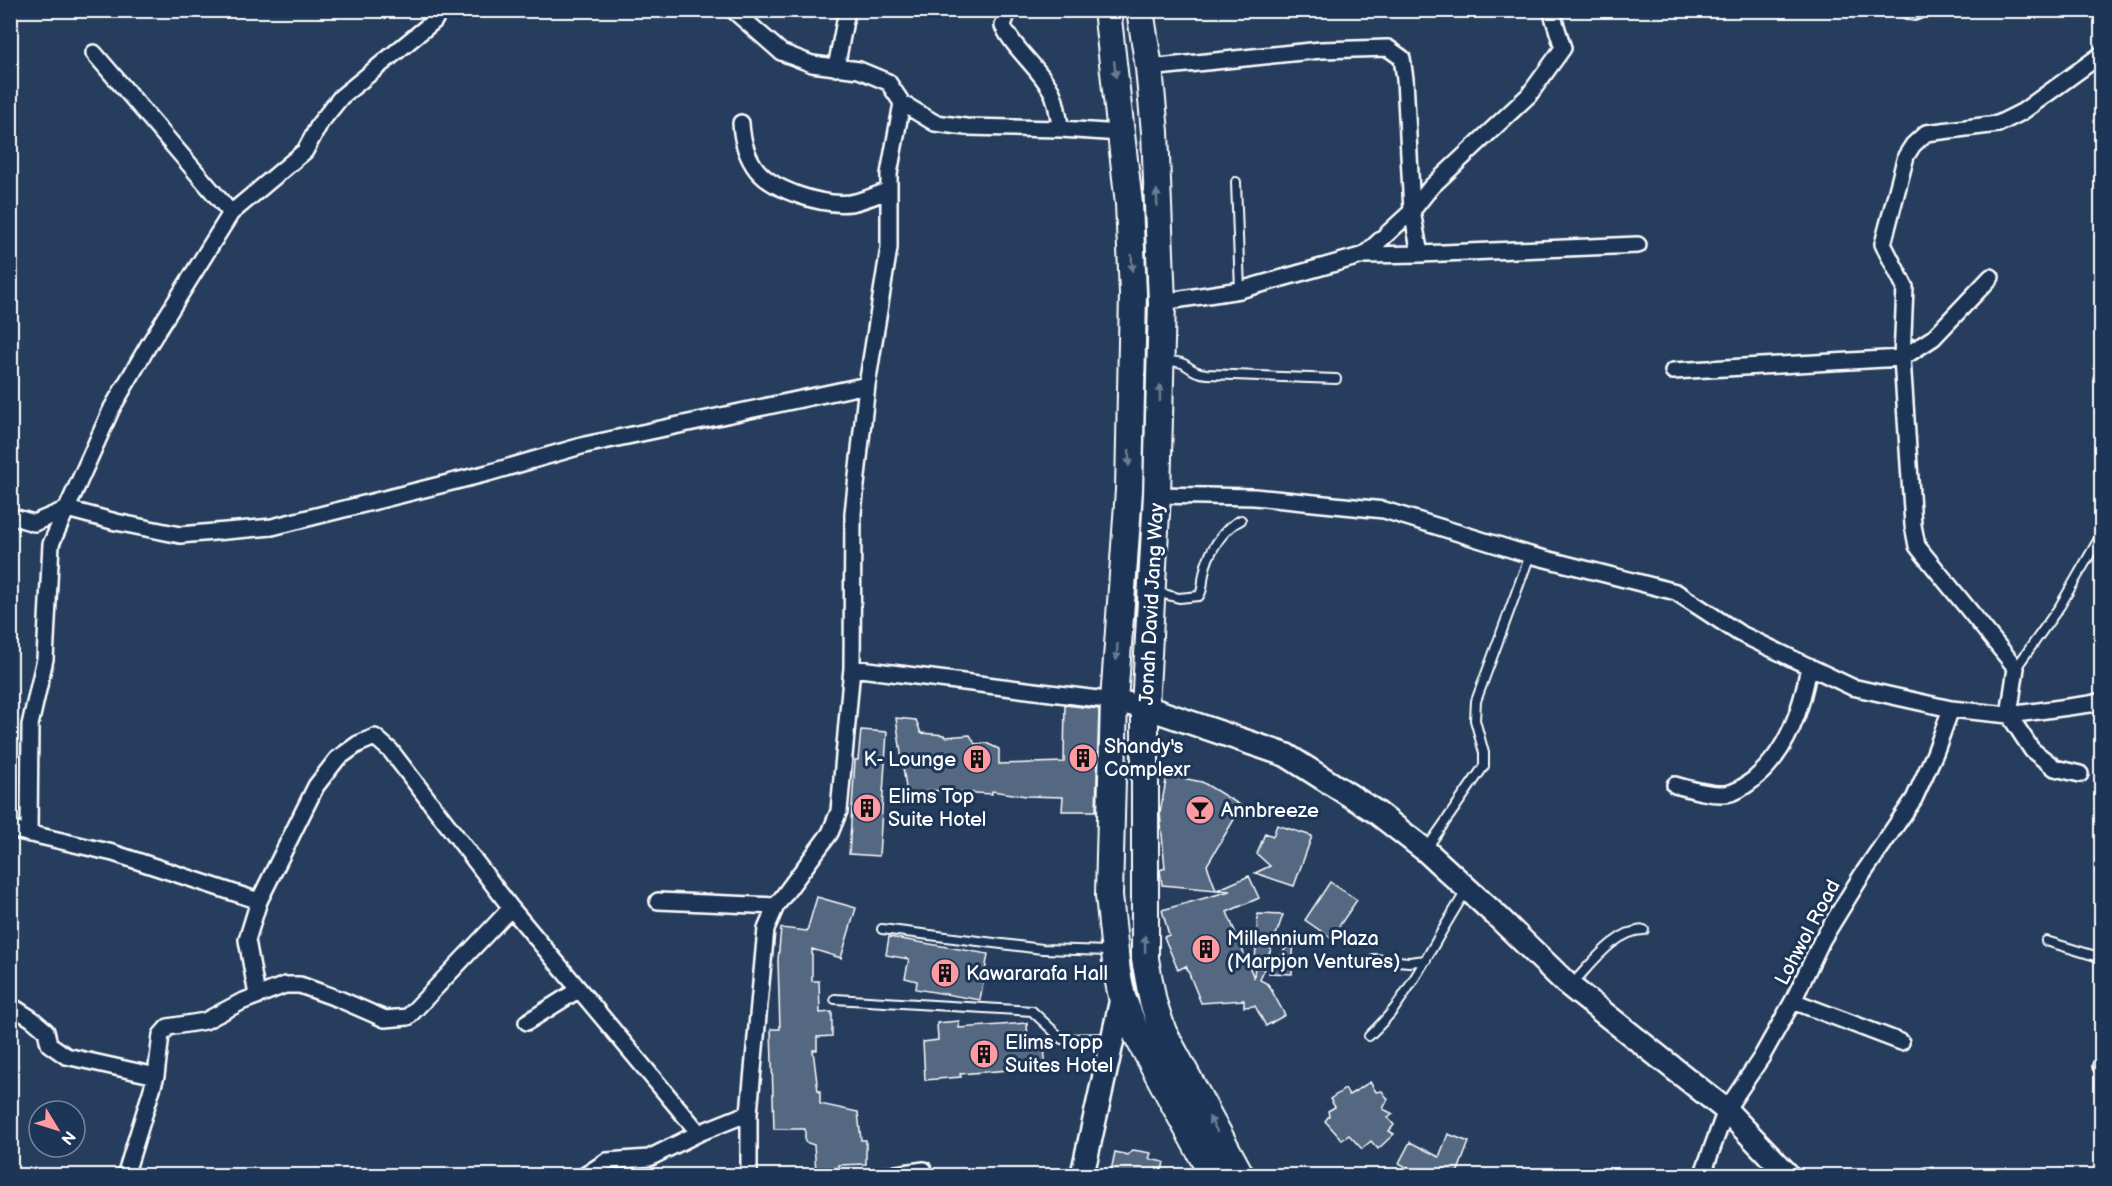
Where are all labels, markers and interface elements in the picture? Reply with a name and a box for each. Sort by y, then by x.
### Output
one-way arrow [1110,59,1119,78]
one-way arrow [1153,188,1162,207]
one-way arrow [1127,253,1136,272]
one-way arrow [1155,383,1164,402]
one-way arrow [1124,448,1134,467]
street label: Jonah David Jang Way [1135,502,1169,706]
one-way arrow [1112,643,1122,662]
place label: Shandy's Complexr [1104,735,1191,782]
building icon: Shandy's Complexr [1067,742,1099,774]
building icon: K- Lounge [961,743,993,775]
place label: K- Lounge [864,748,956,772]
place label: Elims Top Suite Hotel [888,785,986,832]
building icon: Elims Top Suite Hotel [851,792,883,824]
bar icon: Annbreeze [1184,794,1216,826]
place label: Annbreeze [1221,799,1319,823]
street label: Lohwol Road [1770,876,1846,989]
place label: Millennium Plaza (Marpjon Ventures) [1227,927,1401,974]
building icon: Millennium Plaza (Marpjon Ventures) [1190,933,1222,965]
one-way arrow [1140,935,1150,954]
building icon: Kawararafa Hall [929,957,961,989]
place label: Kawararafa Hall [966,962,1108,986]
place label: Elims Topp Suites Hotel [1005,1031,1113,1078]
building icon: Elims Topp Suites Hotel [968,1038,1000,1070]
north arrow [27,1099,87,1159]
one-way arrow [1208,1115,1218,1132]
text: N [56,1127,79,1148]

